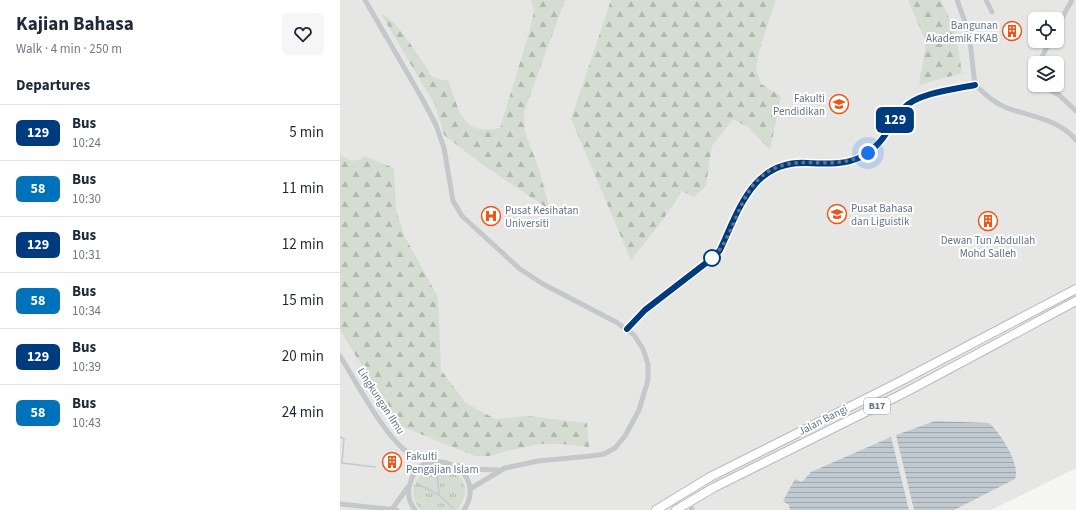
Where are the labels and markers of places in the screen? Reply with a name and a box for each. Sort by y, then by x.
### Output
place label: Bangunan Akademik FKAB [926,18,999,46]
building icon: Bangunan Akademik FKAB [1001,20,1023,42]
place label: Fakulti Pendidikan [773,91,825,119]
school or university icon: Fakulti Pendidikan [828,93,850,115]
place label: Pusat Bahasa dan Liguistik [851,201,913,229]
place label: Pusat Kesihatan Universiti [505,203,579,231]
school or university icon: Pusat Bahasa dan Liguistik [826,203,848,225]
hospital icon: Pusat Kesihatan Universiti [480,205,502,227]
building icon: Dewan Tun Abdullah Mohd Salleh [977,210,999,232]
place label: Dewan Tun Abdullah Mohd Salleh [941,233,1035,261]
unlabelled marker [703,249,721,267]
place label: Fakulti Pengajian Islam [406,449,479,477]
building icon: Fakulti Pengajian Islam [381,451,403,473]

